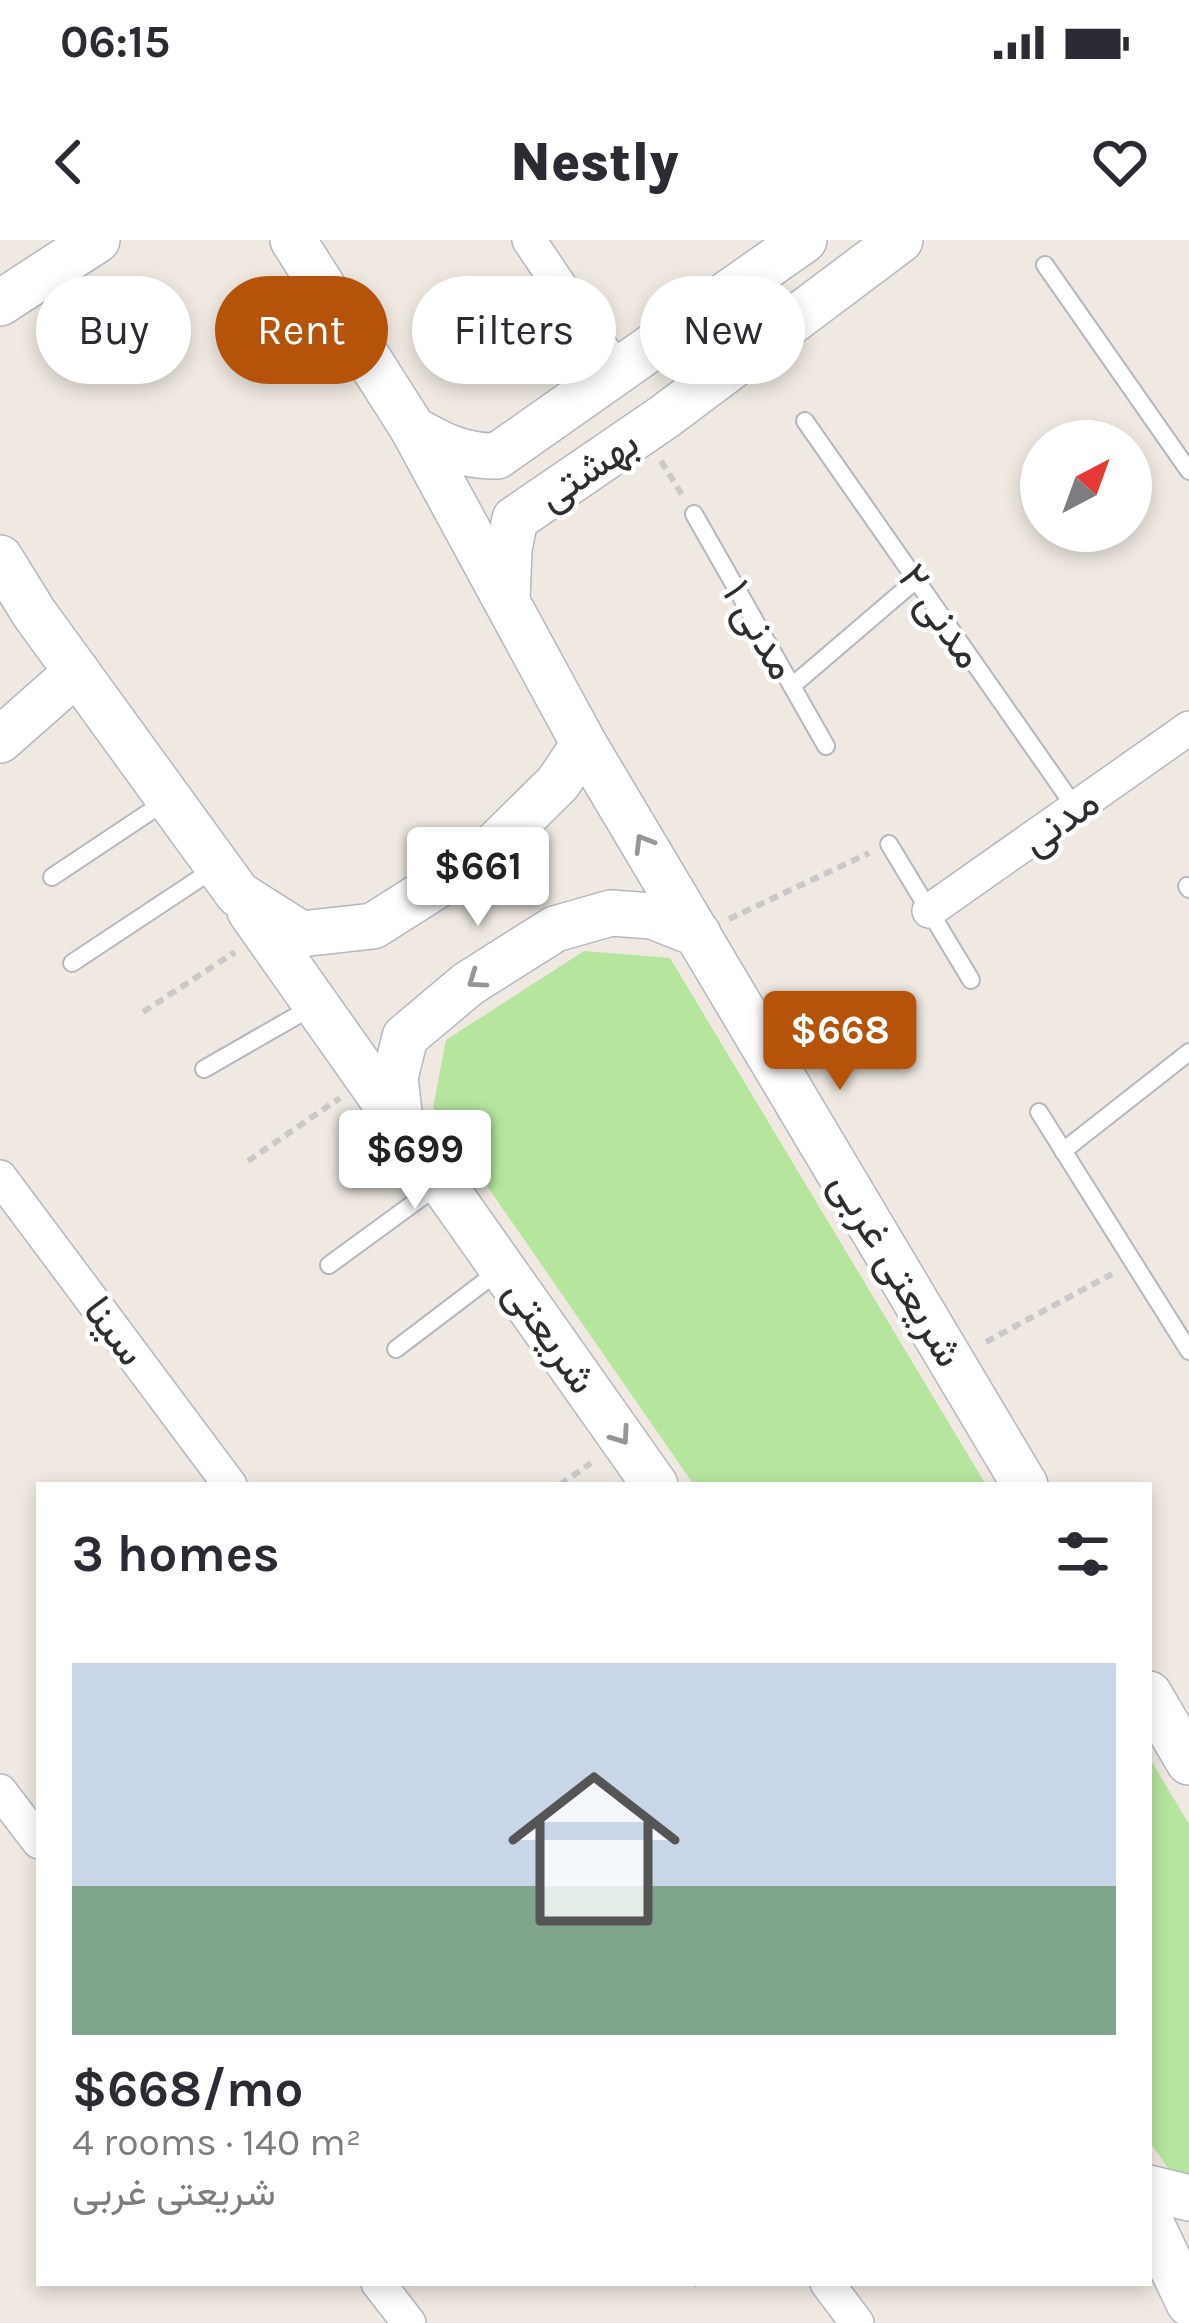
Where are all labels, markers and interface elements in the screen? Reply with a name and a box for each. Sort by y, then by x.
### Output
text: 06:15 [60,16,170,68]
icon: back [36,129,102,195]
icon: heart [1087,129,1153,195]
text: Nestly [510,130,679,194]
chip: Buy [36,276,191,384]
chip: Rent [215,276,388,384]
chip: Filters [412,276,616,384]
chip: New [640,276,805,384]
street label: بهشتی [528,417,648,521]
north arrow [1020,420,1152,552]
map controls [1020,420,1152,552]
street label: مدنی ۲ [887,554,995,678]
street label: مدنی ۱ [712,572,808,688]
street label: مدنی [1011,776,1109,866]
pin: $661 [407,827,549,929]
one-way arrow [635,834,657,856]
text: $661 [434,843,522,889]
one-way arrow [467,966,489,988]
pin: $668 [769,991,911,1093]
text: $668 [790,1007,890,1053]
pin: $699 [344,1110,486,1212]
text: $699 [366,1126,464,1172]
street label: شریعتی غربی [818,1162,975,1376]
street label: شریعتی [493,1269,608,1404]
street label: سینا [73,1287,157,1375]
one-way arrow [607,1422,629,1444]
icon: filters [1050,1521,1116,1587]
text: 3 homes [72,1524,280,1584]
icon: home [486,1741,702,1957]
text: $668/mo [72,2059,303,2119]
text: 4 rooms · 140 m² [72,2119,361,2165]
text: شریعتی غربی [72,2169,276,2215]

